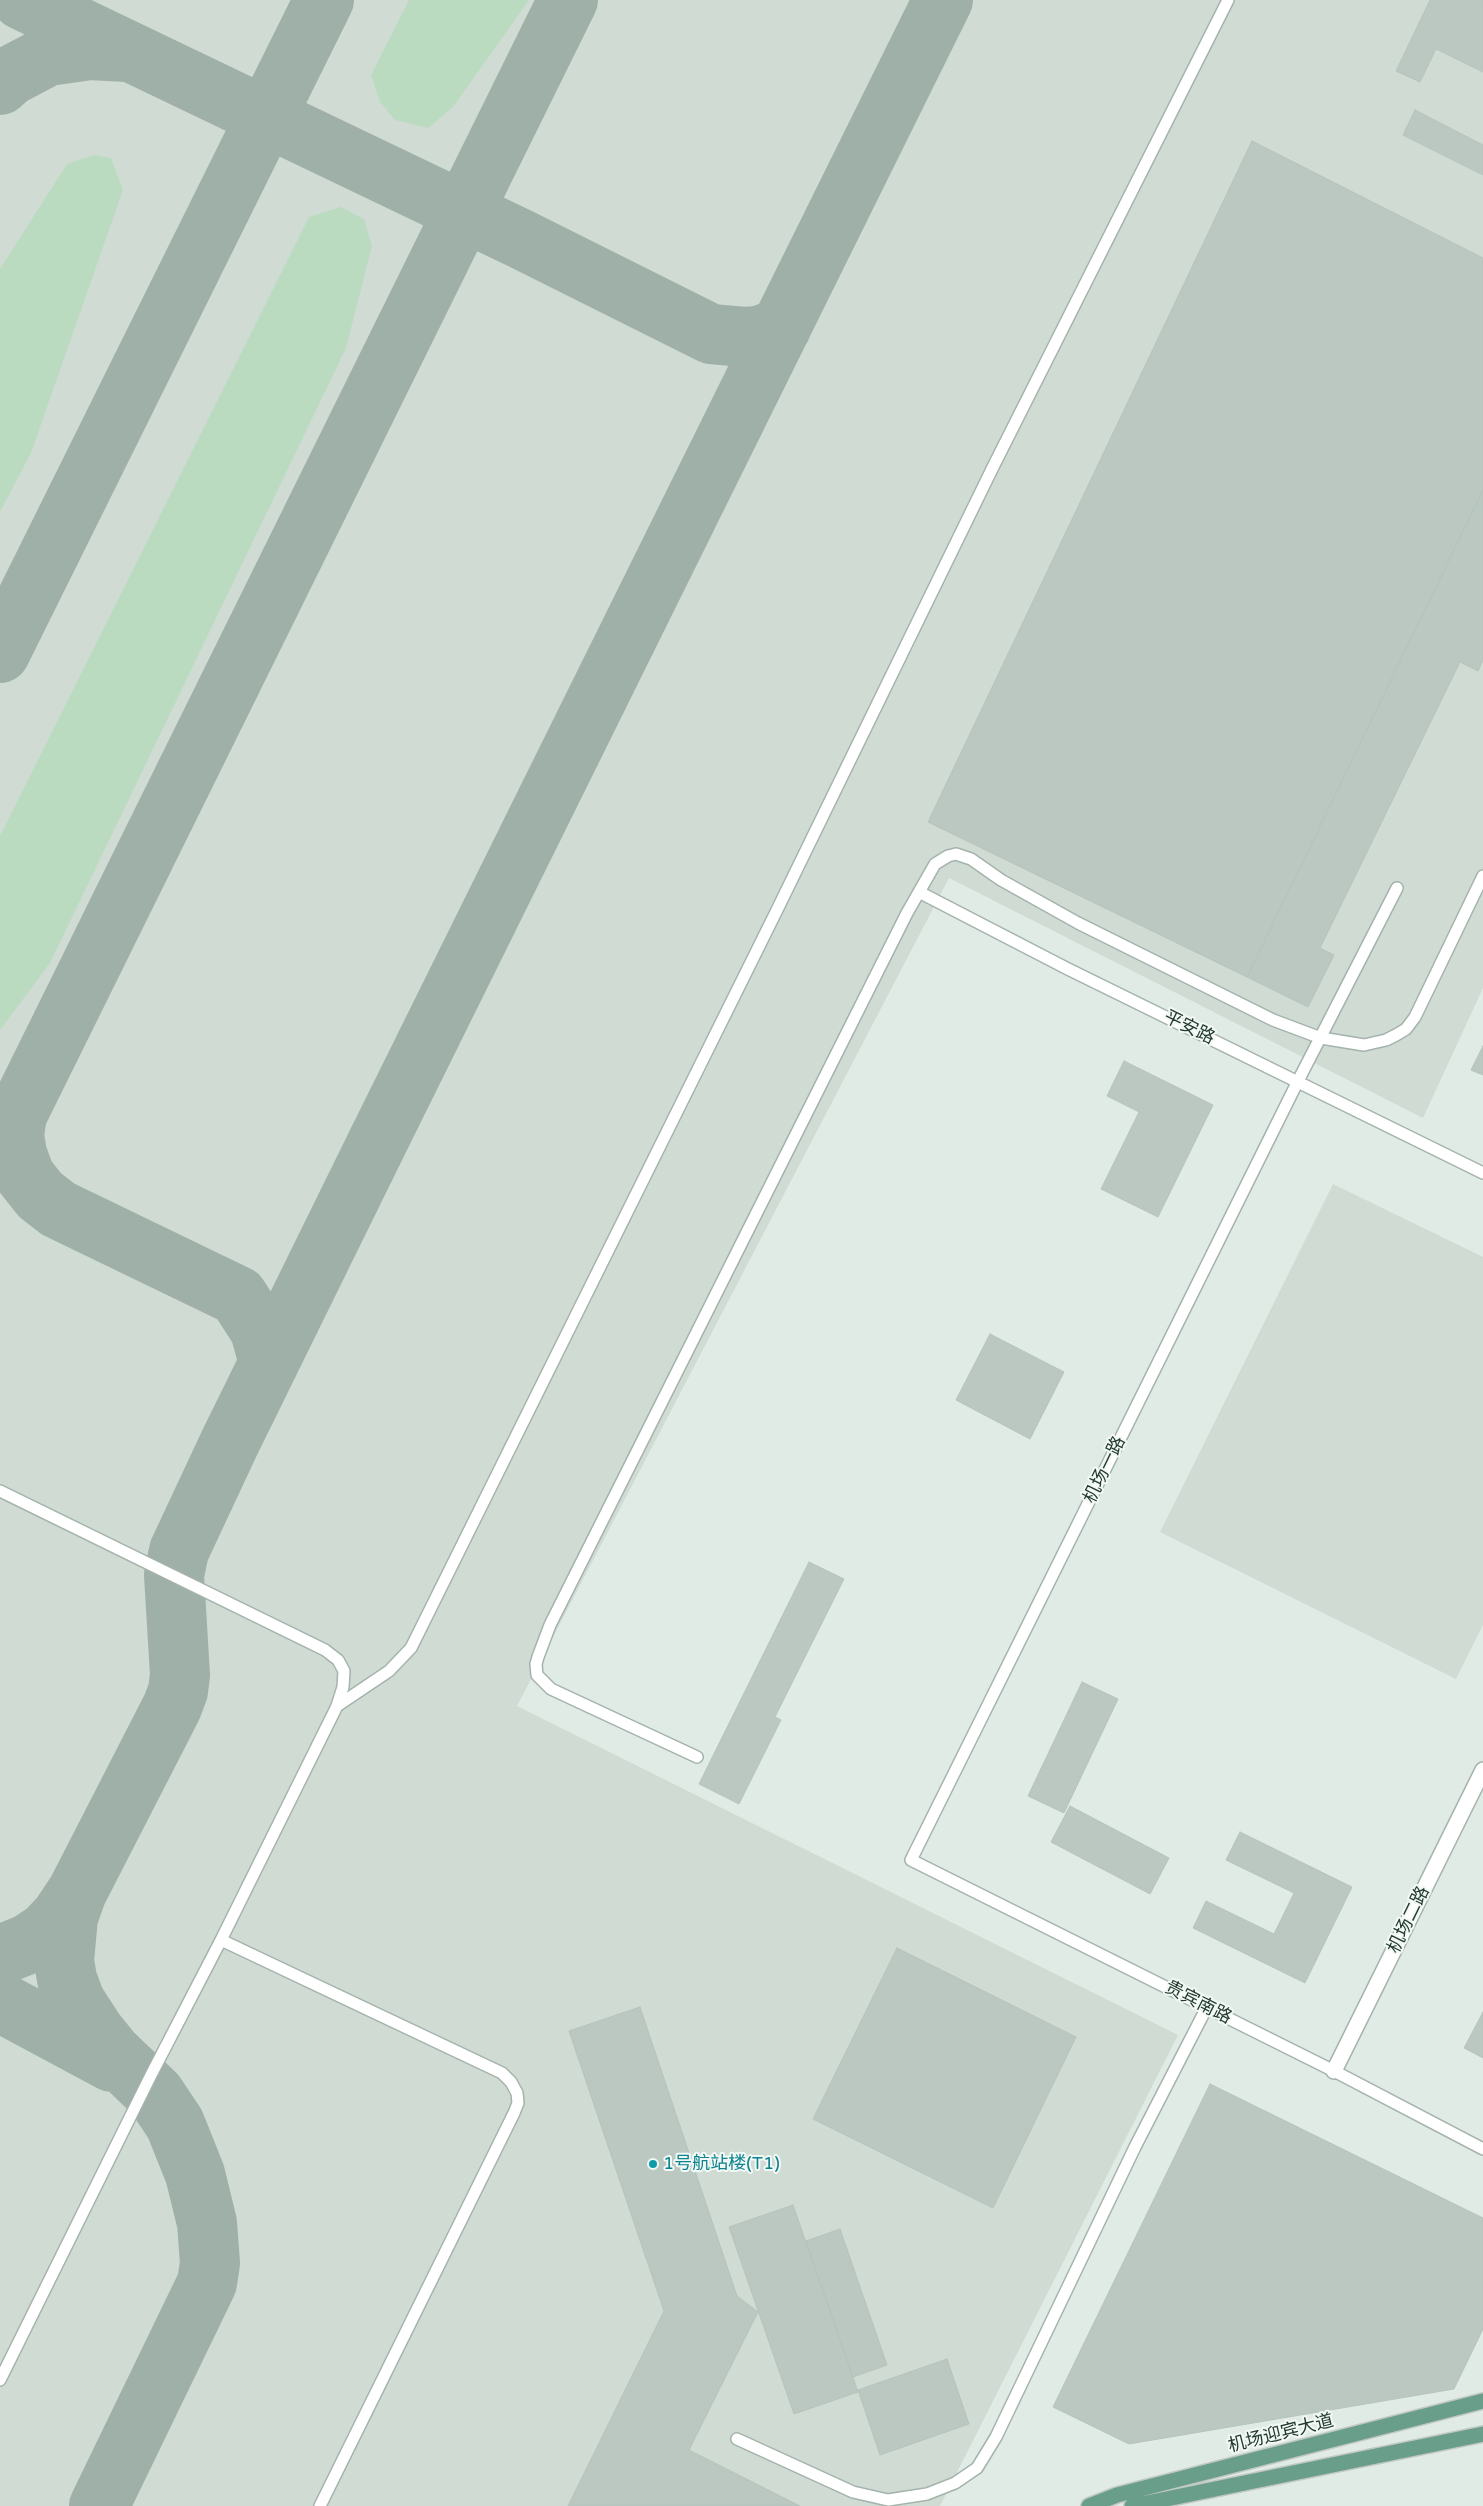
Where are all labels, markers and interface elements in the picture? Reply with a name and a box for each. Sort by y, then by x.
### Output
street label: 平安路 [1160,1006,1218,1050]
street label: 机场一路 [1080,1433,1130,1507]
street label: 机场二路 [1384,1883,1434,1957]
street label: 贵宾南路 [1161,1977,1235,2029]
place label: 1号航站楼(T1) [663,2153,780,2175]
marker: 1号航站楼(T1) [647,2158,659,2170]
street label: 机场迎宾大道 [1226,2410,1336,2458]

